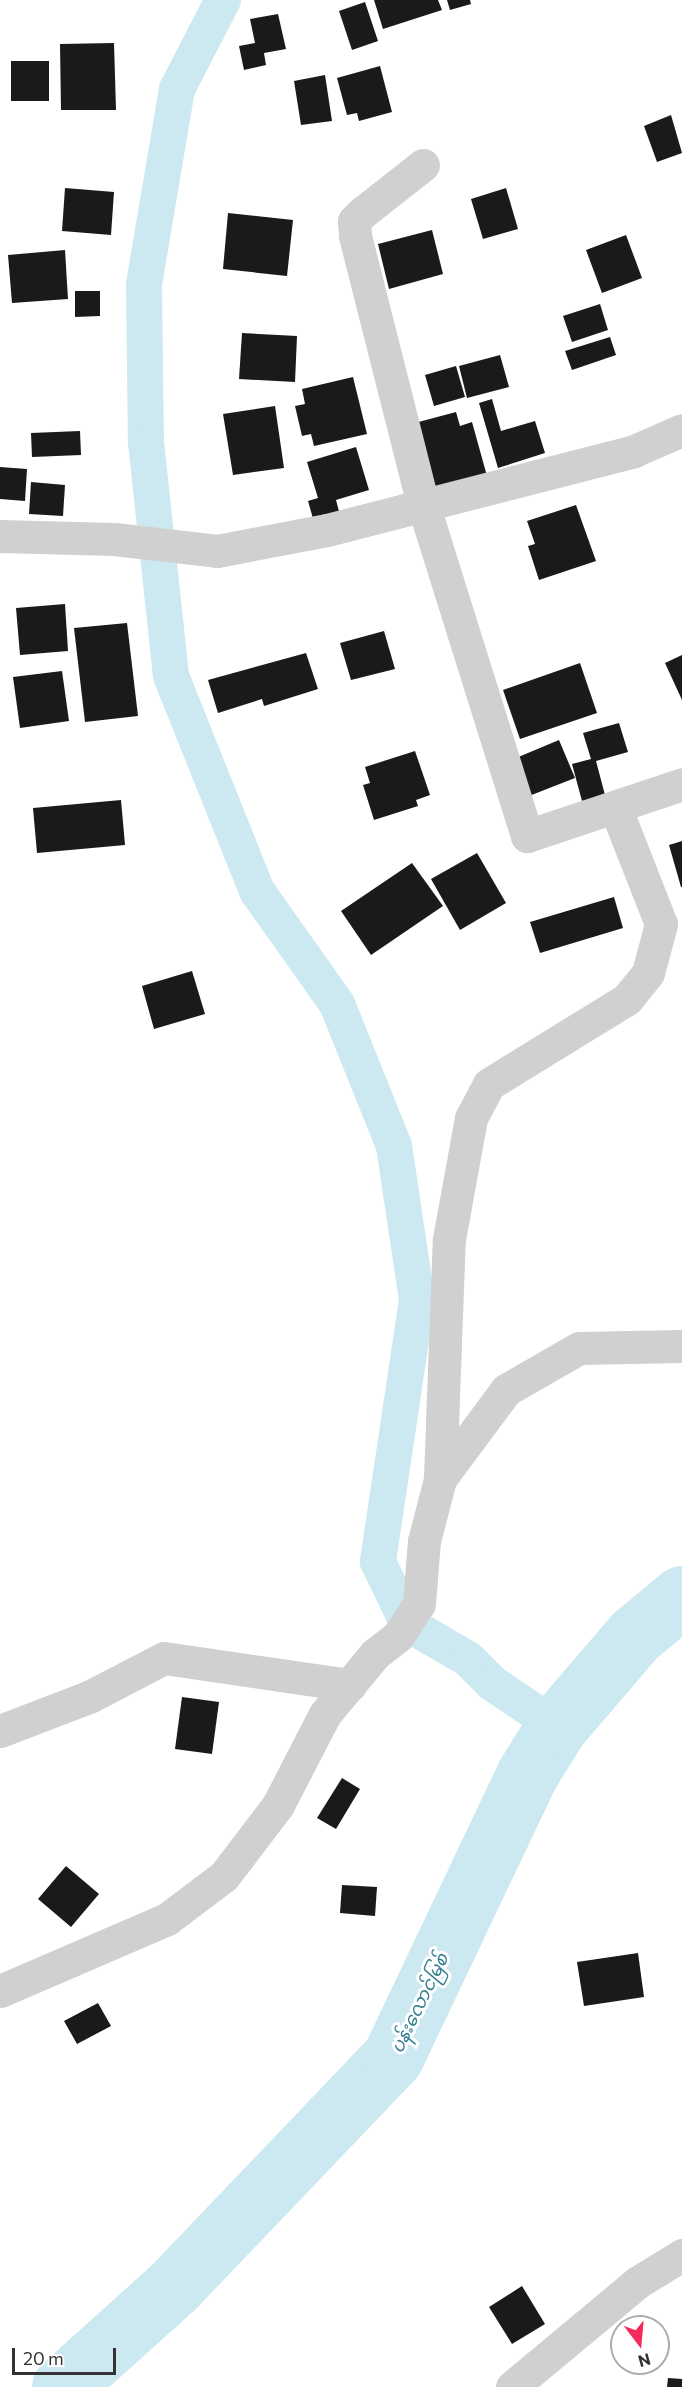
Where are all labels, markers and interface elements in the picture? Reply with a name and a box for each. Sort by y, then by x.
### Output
water label: ပန်းလောင်မြစ် [386,1950,452,2056]
north arrow [610,2315,670,2375]
scale bar [15,2336,118,2374]
text: 20 m [23,2347,64,2369]
text: N [636,2350,653,2372]

